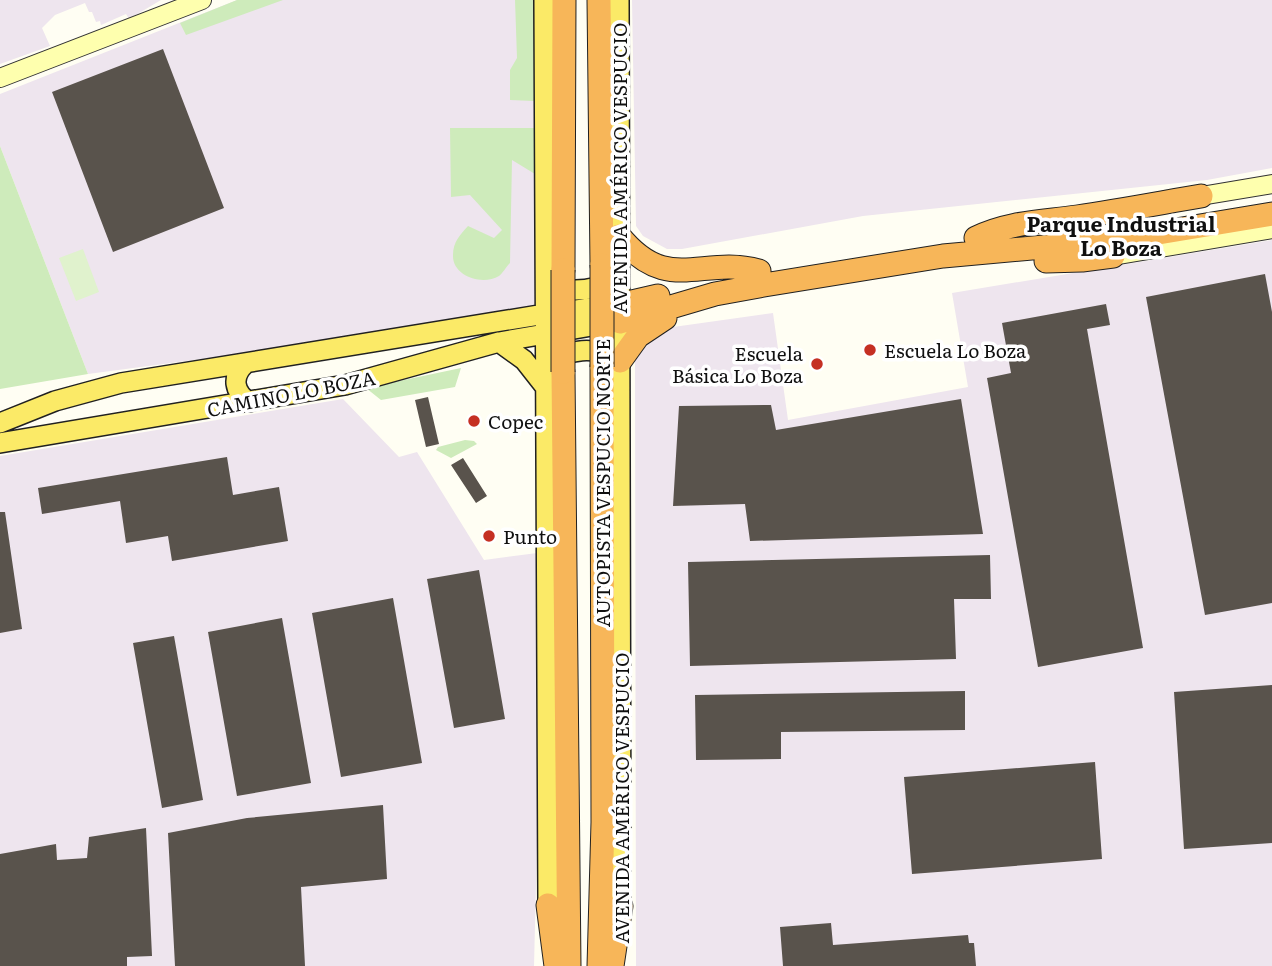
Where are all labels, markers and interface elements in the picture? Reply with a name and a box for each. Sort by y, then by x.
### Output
street label: AVENIDA AMÉRICO VESPUCIO [605,23,633,313]
district label: Parque Industrial Lo Boza [1026,207,1216,262]
place label: Escuela Lo Boza [884,336,1027,364]
street label: AUTOPISTA VESPUCIO NORTE [588,339,616,627]
place label: Escuela Básica Lo Boza [672,339,804,389]
marker: Escuela Lo Boza [862,342,878,358]
marker: Escuela Básica Lo Boza [809,356,825,372]
street label: CAMINO LO BOZA [204,363,378,423]
place label: Copec [488,407,543,435]
marker: Copec [466,413,482,429]
place label: Punto [503,522,557,550]
marker: Punto [481,528,497,544]
street label: AVENIDA AMÉRICO VESPUCIO [607,653,635,943]

